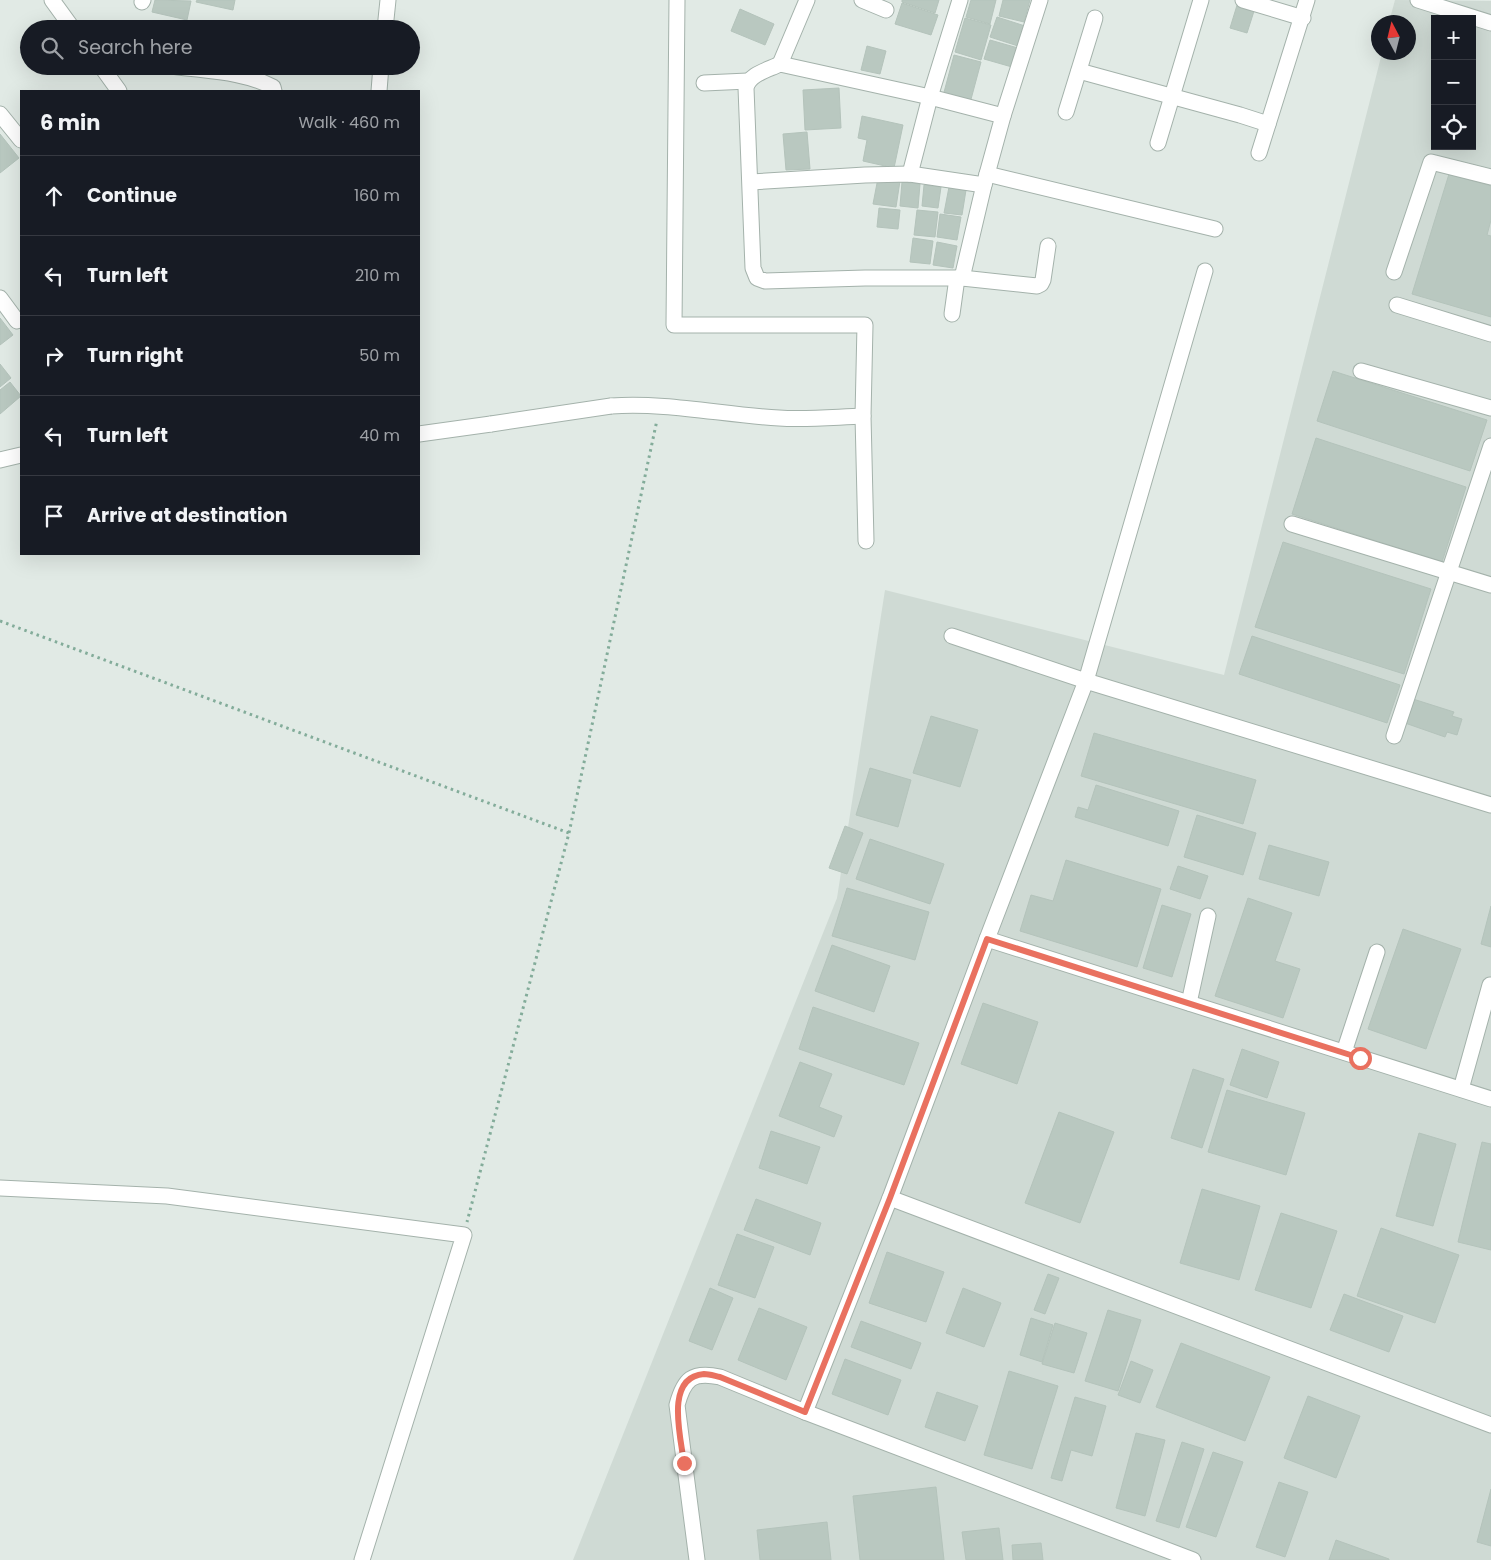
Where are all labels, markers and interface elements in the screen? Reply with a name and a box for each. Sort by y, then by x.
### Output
north arrow [1371,15,1416,60]
map controls [1431,15,1476,150]
button: + [1431,15,1476,60]
search box [20,20,420,75]
icon: search [38,34,66,62]
text: Search here [78,34,192,61]
button: − [1431,60,1476,105]
button: locate [1431,105,1476,150]
text: 6 min [40,108,100,137]
text: Walk · 460 m [298,111,400,134]
icon: ahead [40,182,68,210]
text: Continue [87,182,177,209]
text: 160 m [354,184,400,207]
icon: left [40,262,68,290]
text: Turn left [87,262,168,289]
text: 210 m [355,264,400,287]
icon: right [40,342,68,370]
text: Turn right [87,342,183,369]
text: 50 m [359,344,400,367]
icon: left [40,422,68,450]
text: Turn left [87,422,168,449]
text: 40 m [359,424,400,447]
icon: arrive [40,502,68,530]
text: Arrive at destination [87,502,288,529]
route start [1349,1047,1372,1070]
route end [673,1452,696,1475]

